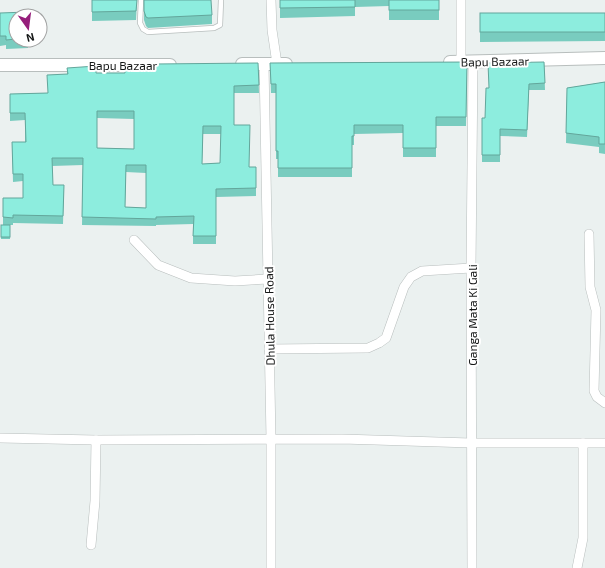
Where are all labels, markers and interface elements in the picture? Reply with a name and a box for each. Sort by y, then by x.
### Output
north arrow [8,8,48,48]
text: N [25,31,36,45]
street label: Bapu Bazaar [461,53,530,69]
street label: Bapu Bazaar [89,58,158,72]
street label: Ganga Mata Ki Gali [465,264,479,366]
street label: Dhula House Road [261,266,277,366]

